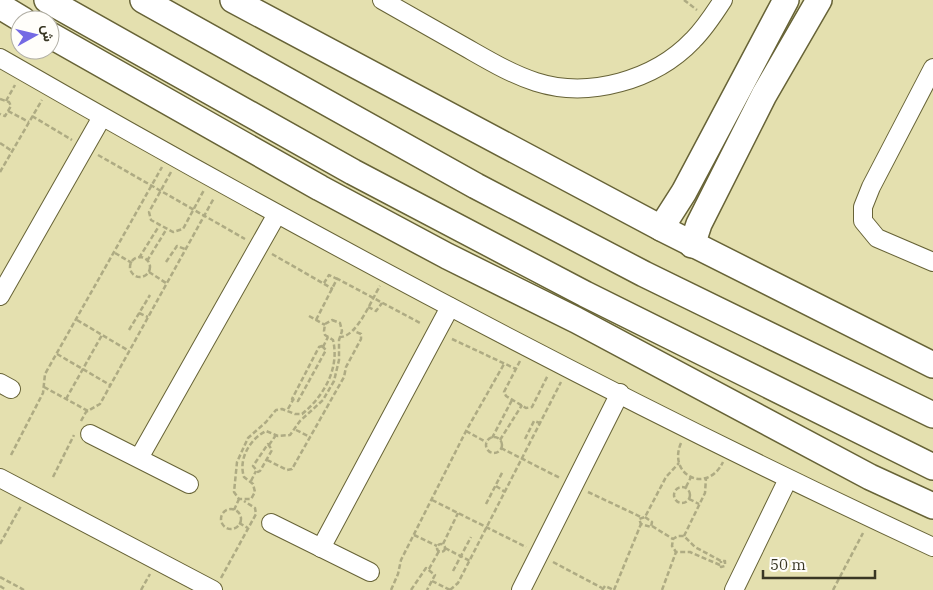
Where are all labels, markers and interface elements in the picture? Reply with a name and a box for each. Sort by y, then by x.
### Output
north arrow [10,10,60,60]
text: ش [38,24,58,43]
scale bar [763,548,876,580]
text: 50 m [770,555,806,574]

